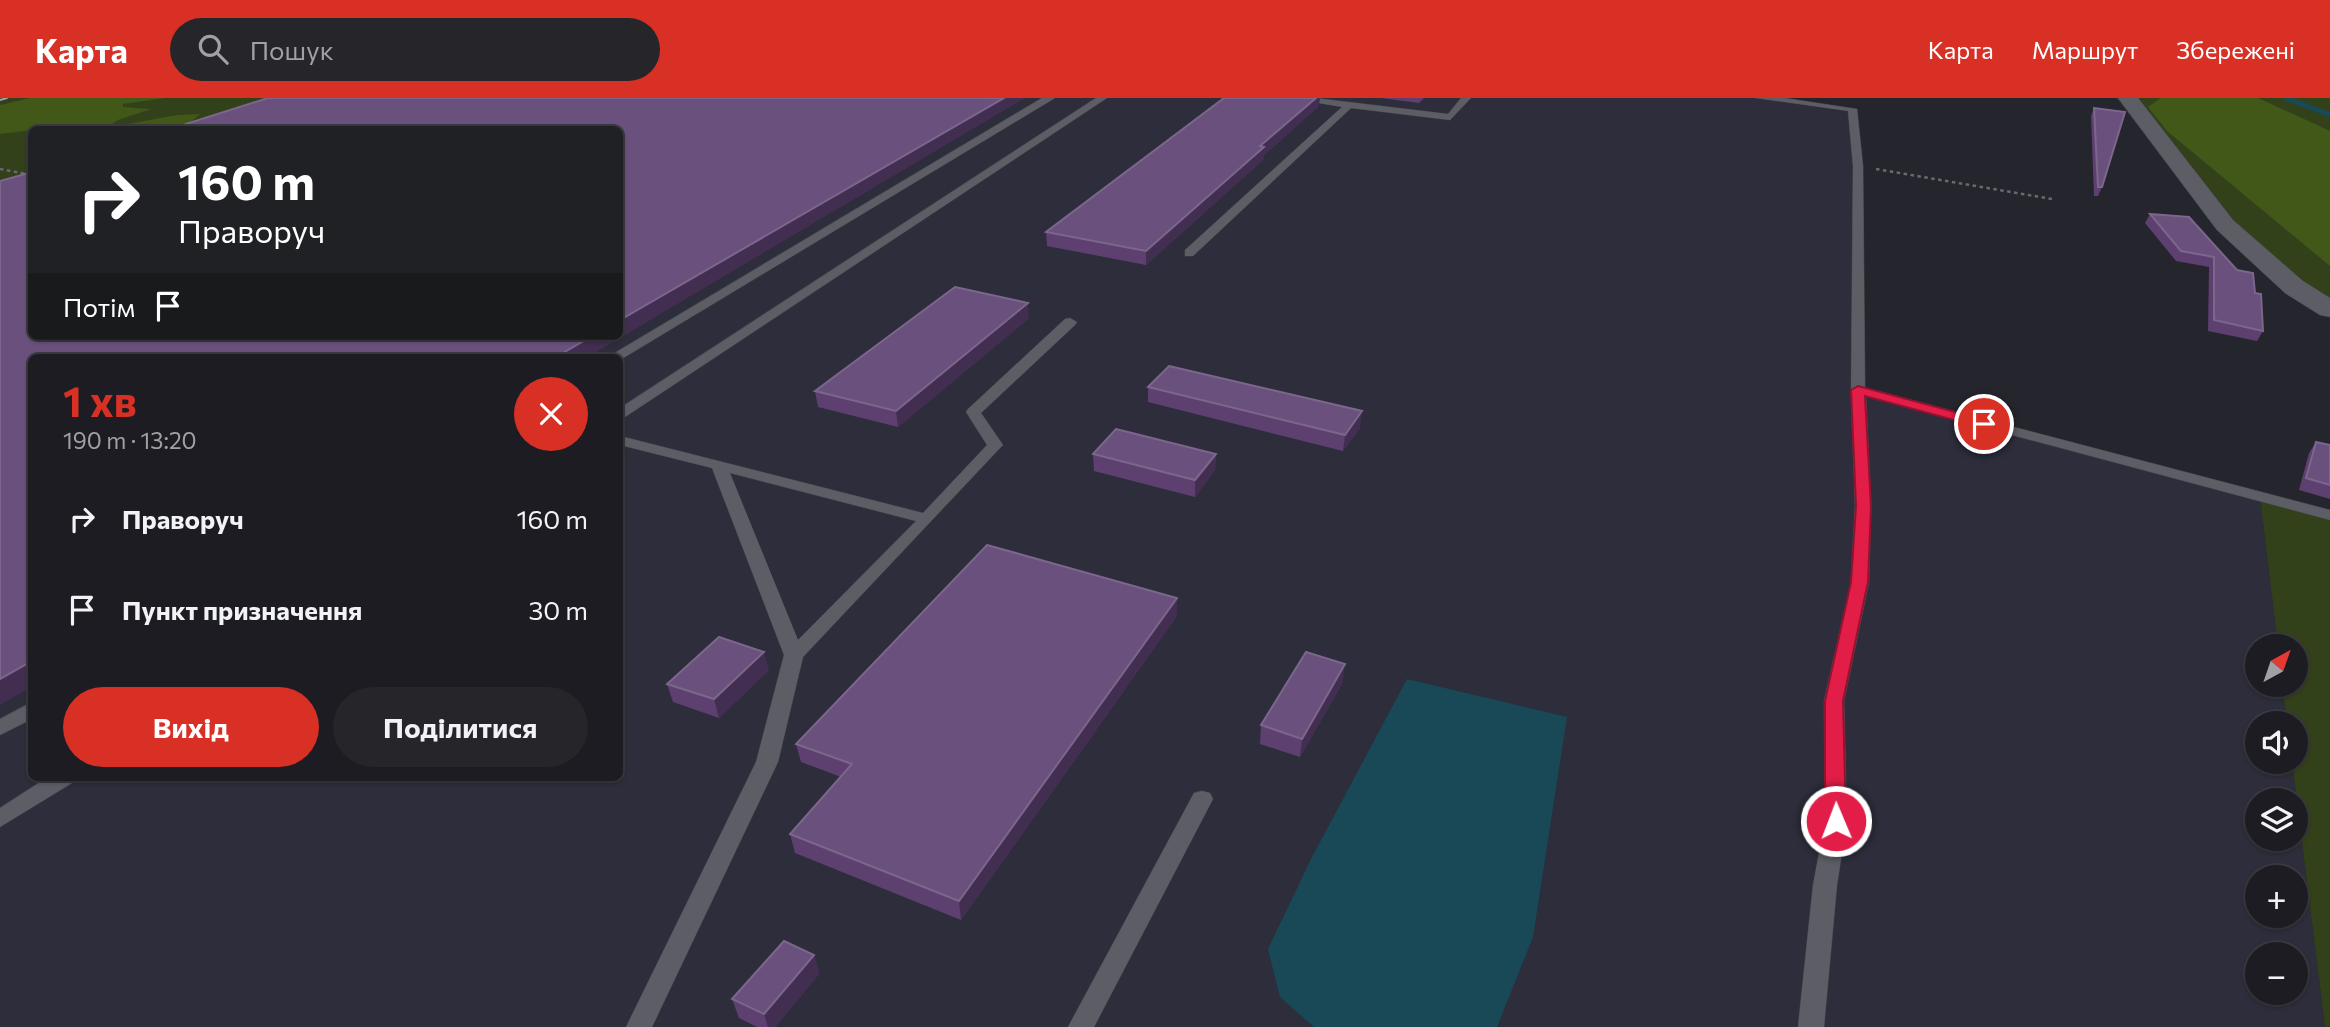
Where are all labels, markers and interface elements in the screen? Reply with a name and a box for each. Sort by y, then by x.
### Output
search box [170,18,660,81]
text: Карта [35,29,128,70]
icon: search [194,30,232,68]
text: Пошук [250,34,334,65]
text: Карта [1928,35,1994,64]
text: Маршрут [2032,35,2138,64]
text: Збережені [2176,35,2295,64]
text: 160 m [178,150,315,210]
icon: right [63,154,154,245]
text: Праворуч [178,210,325,250]
icon: arrive [149,287,187,325]
text: Потім [63,291,135,322]
text: 1 хв [63,374,137,426]
button: close [514,377,588,451]
pin [1954,394,2014,454]
icon: arrive [1965,405,2003,443]
text: 190 m · 13:20 [63,426,197,454]
icon: right [63,500,101,538]
text: Праворуч [122,503,244,534]
text: 160 m [516,503,588,534]
icon: arrive [63,591,101,629]
text: Пункт призначення [122,594,362,625]
text: 30 m [529,594,588,625]
north arrow [2245,634,2308,696]
map controls [2245,634,2308,1005]
button: Вихід [63,687,319,767]
button: Поділитися [333,687,588,767]
button: sound [2245,711,2308,774]
position arrow [1799,784,1873,858]
button: layers [2245,788,2308,851]
button: + [2245,865,2308,928]
button: − [2245,942,2308,1005]

